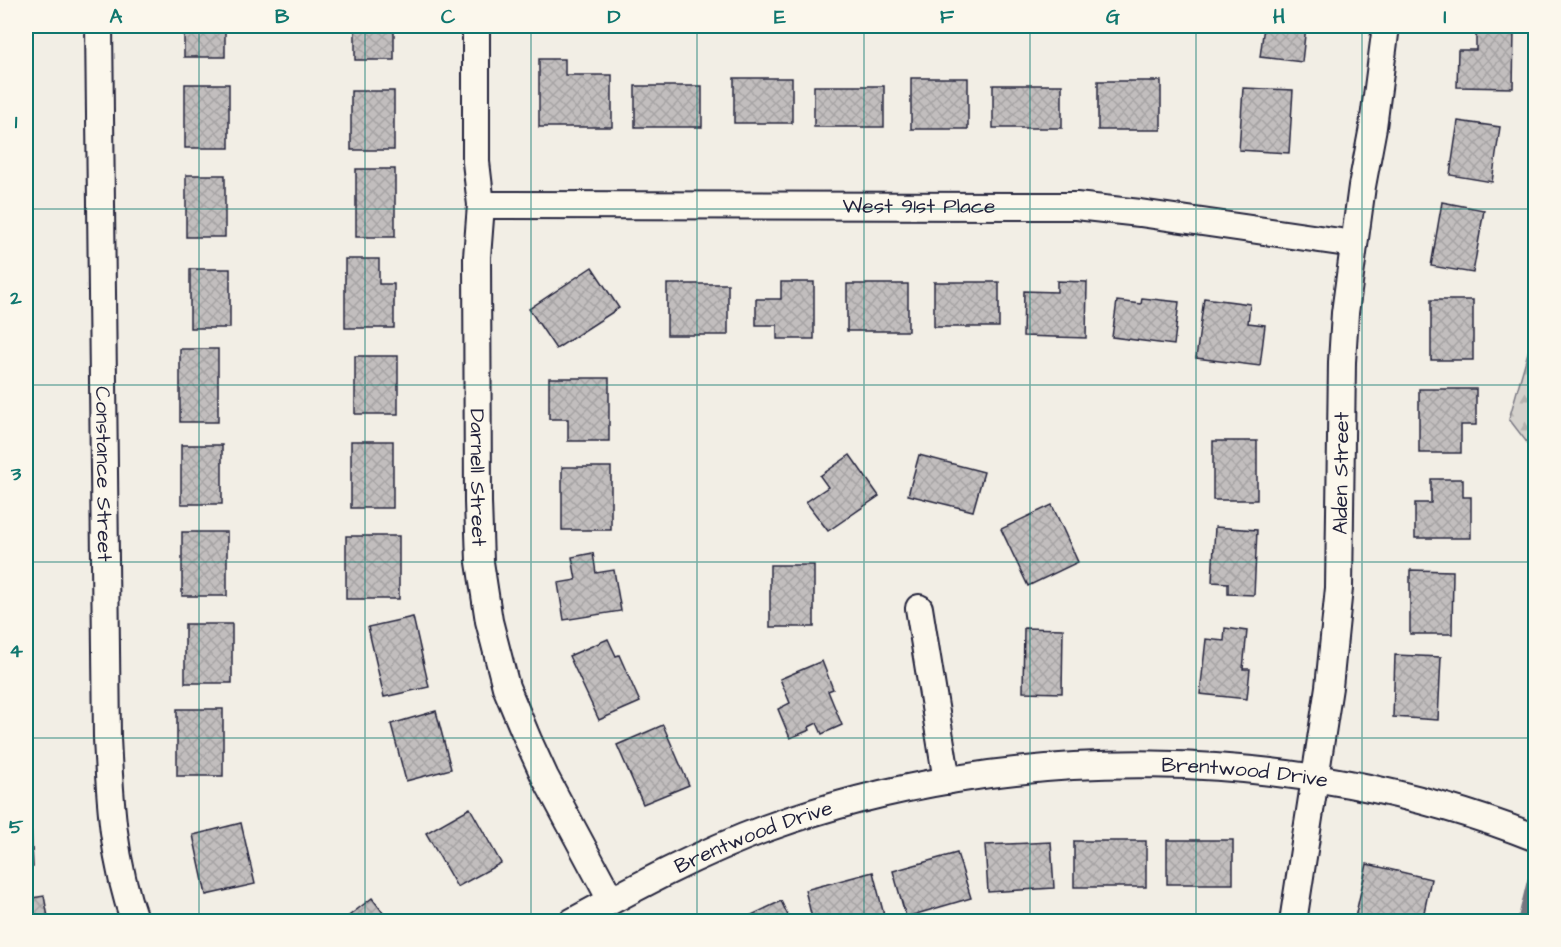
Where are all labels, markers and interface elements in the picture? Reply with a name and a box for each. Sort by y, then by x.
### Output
text: A [110,3,123,31]
text: B [275,3,290,31]
text: C [441,3,456,31]
text: D [608,3,621,31]
text: E [774,3,786,31]
text: F [940,3,955,31]
text: G [1106,3,1120,31]
text: H [1273,3,1285,31]
text: I [1443,3,1447,31]
text: 1 [15,108,18,136]
street label: West 91st Place [843,191,995,220]
text: 2 [9,284,22,312]
street label: Constance Street [89,386,120,562]
street label: Darnell Street [463,409,494,547]
street label: Alden Street [1325,411,1356,535]
text: 3 [10,460,22,488]
text: 4 [9,637,23,665]
street label: Brentwood Drive [1161,750,1330,794]
street label: Brentwood Drive [670,793,836,880]
text: 5 [9,813,24,841]

